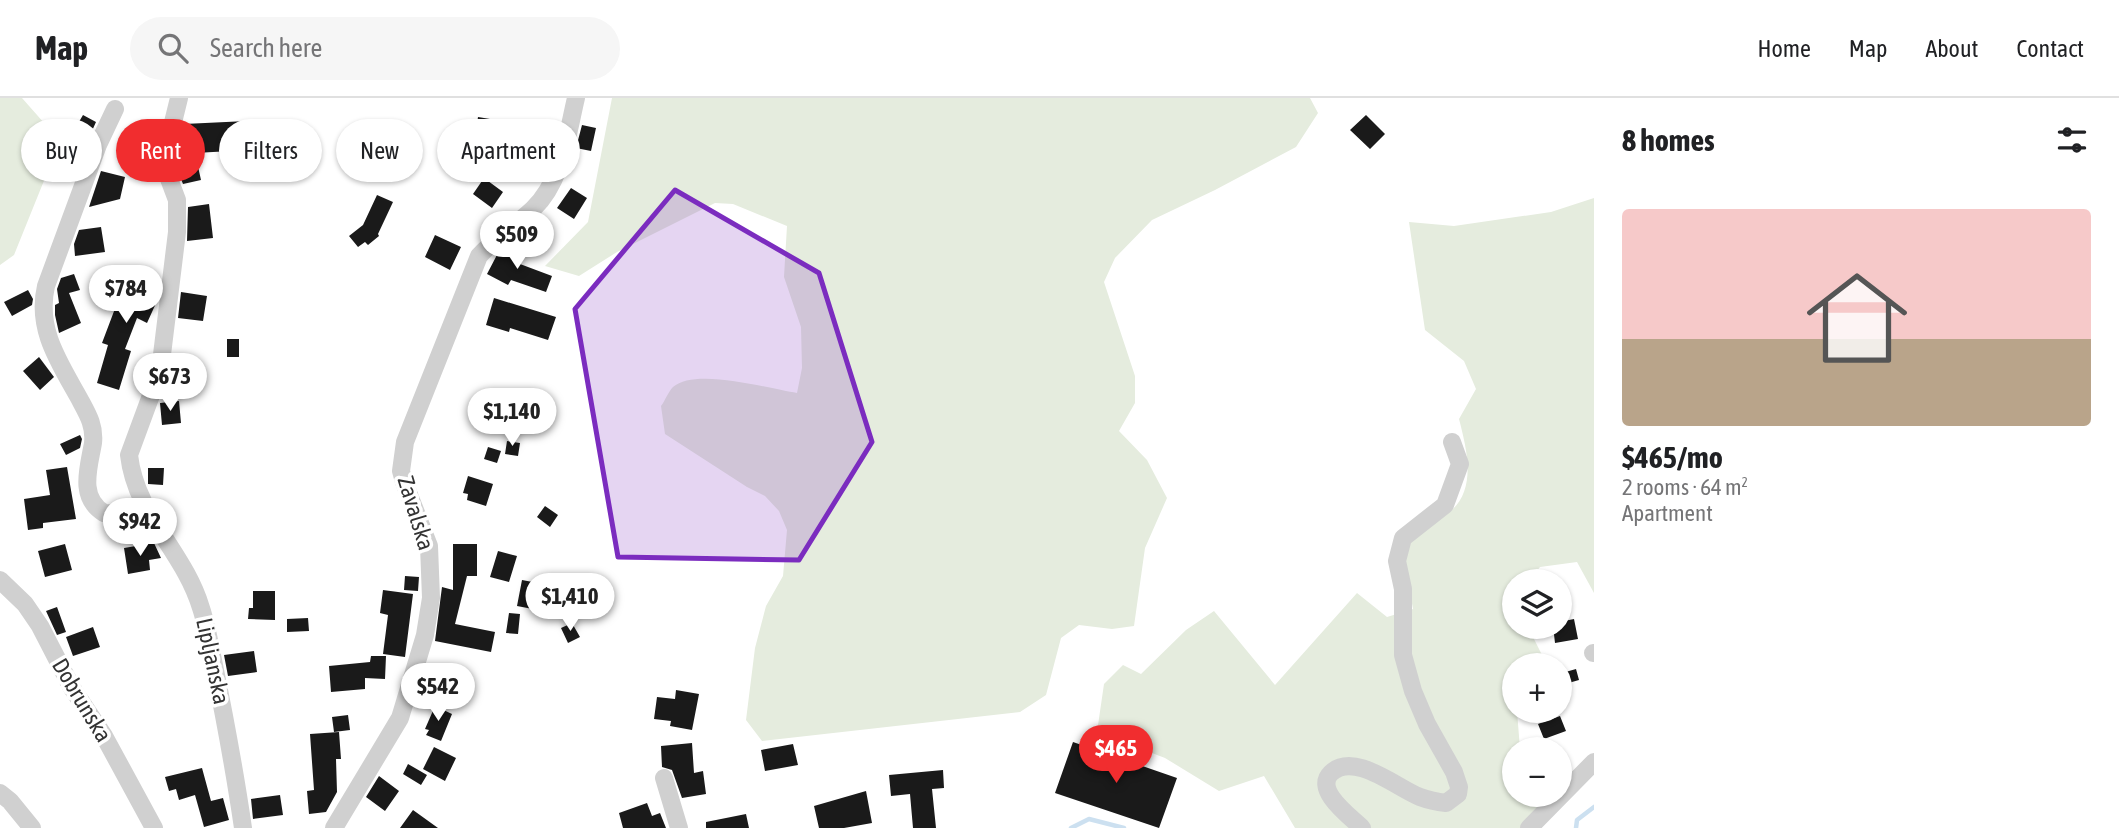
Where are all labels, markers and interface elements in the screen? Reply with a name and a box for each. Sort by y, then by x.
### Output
search box [130,17,620,80]
text: Map [35,29,88,67]
icon: search [154,29,192,67]
text: Search here [210,33,322,63]
text: Home [1757,35,1811,62]
text: Map [1849,35,1887,62]
text: About [1925,35,1978,62]
text: Contact [2016,35,2084,62]
chip: Buy [21,119,102,182]
chip: Rent [116,119,205,182]
chip: Filters [219,119,322,182]
chip: New [336,119,423,182]
chip: Apartment [437,119,580,182]
icon: filters [2053,121,2091,159]
text: 8 homes [1622,123,1715,157]
pin: $509 [476,212,558,271]
text: $509 [496,221,538,247]
icon: home [1794,255,1920,381]
pin: $784 [85,266,167,325]
text: $784 [105,275,147,301]
pin: $673 [129,354,211,413]
text: $673 [149,363,191,389]
pin: $1,140 [455,388,569,448]
text: $1,140 [484,398,541,424]
text: $465/mo [1622,440,1723,474]
street label: Zavalska [392,473,440,553]
text: 2 rooms · 64 m² [1622,474,1748,500]
pin: $942 [99,498,181,558]
text: Apartment [1622,500,1713,526]
text: $942 [119,508,161,534]
map controls [1502,569,1572,807]
button: layers [1502,569,1572,639]
pin: $1,410 [513,574,627,633]
text: $1,410 [542,583,599,609]
street label: Lipljanska [191,616,235,706]
button: + [1502,653,1572,723]
street label: Dobrunska [47,654,117,746]
pin: $542 [397,664,479,723]
text: $542 [417,673,459,699]
pin: $465 [1075,726,1157,785]
text: $465 [1095,735,1137,761]
button: − [1502,737,1572,807]

